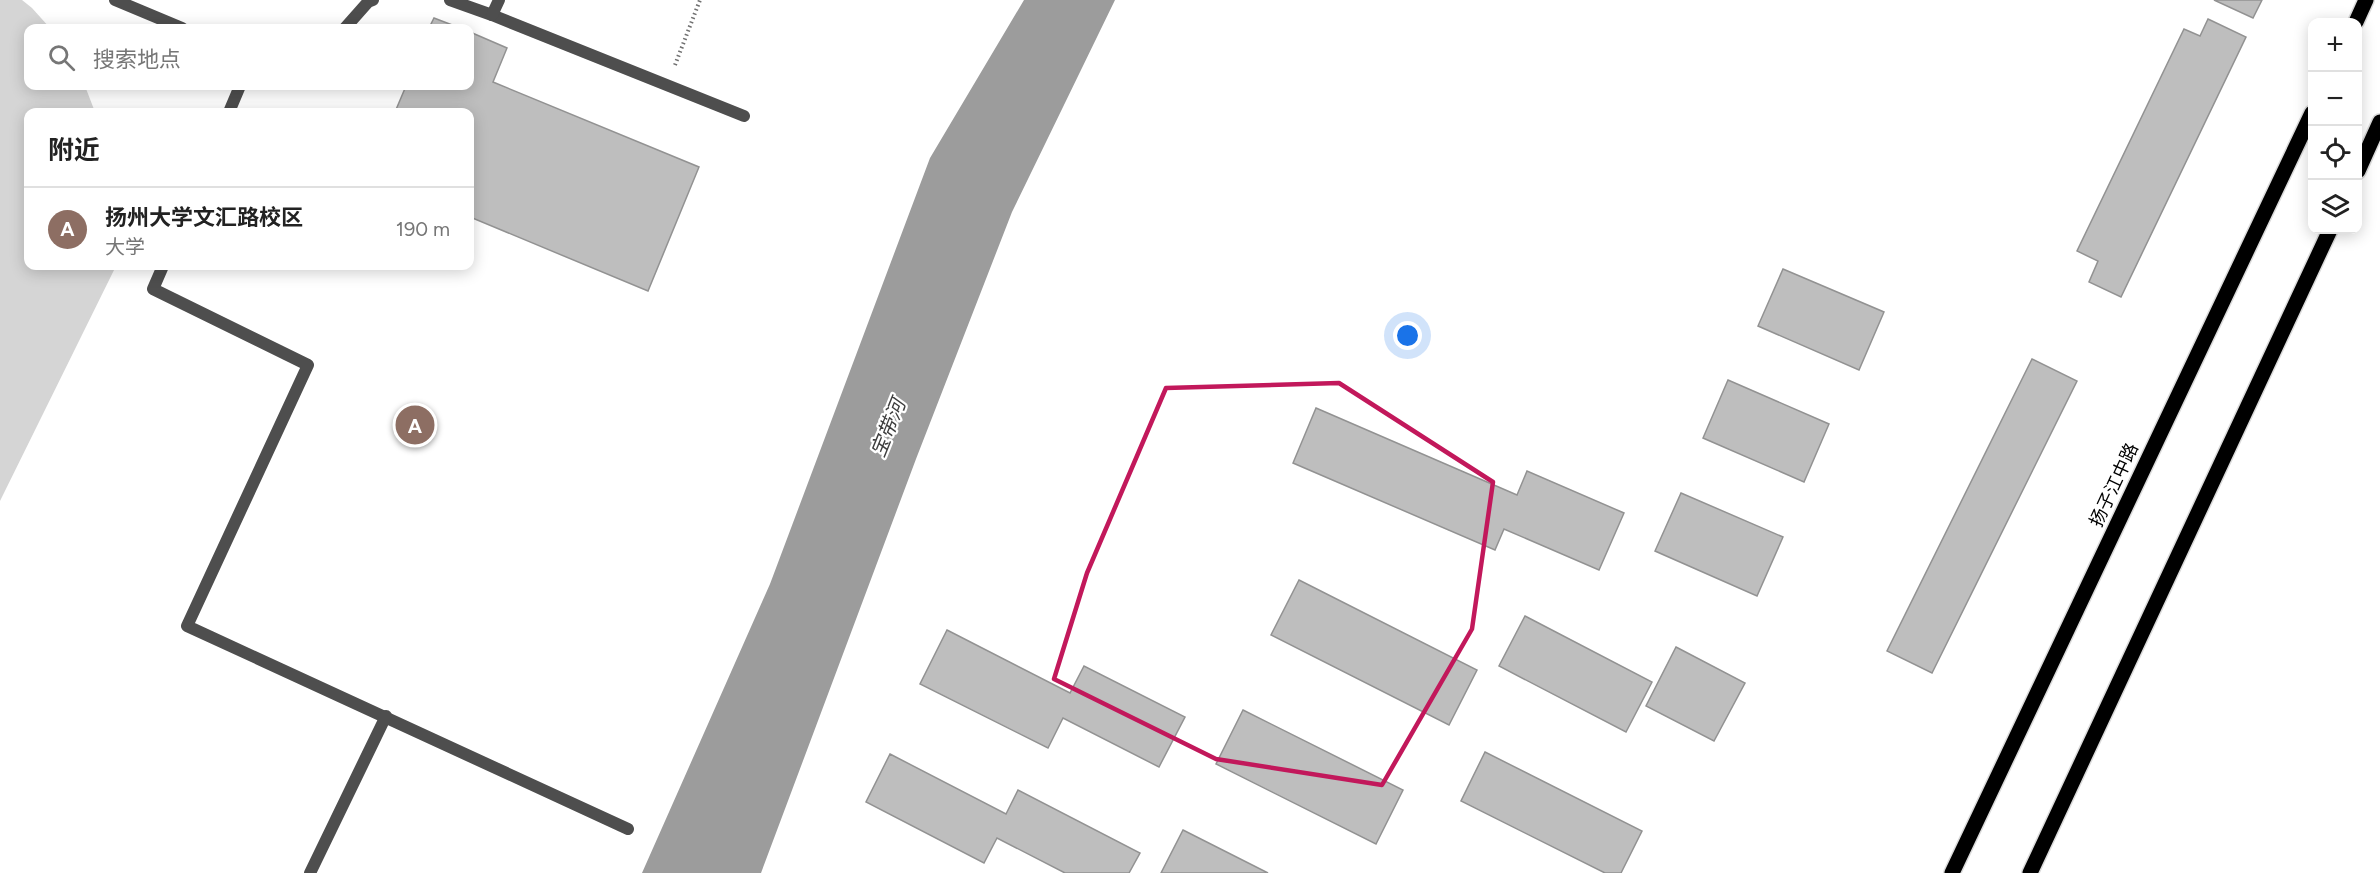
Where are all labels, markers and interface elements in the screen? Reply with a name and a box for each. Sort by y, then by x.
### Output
map controls [2308,18,2362,234]
button: + [2308,18,2362,72]
search box [24,24,474,90]
icon: search [45,41,78,74]
text: 搜索地点 [93,46,181,73]
button: − [2308,72,2362,126]
button: locate [2308,126,2362,180]
text: 附近 [48,134,100,166]
button: layers [2308,180,2362,234]
text: 扬州大学文汇路校区 [105,204,303,231]
text: A [60,217,75,241]
text: 190 m [396,217,450,241]
text: 大学 [105,235,145,259]
your location [1393,321,1422,350]
water label: 宝带河 [866,392,912,460]
pin: A [396,402,434,448]
street label: 扬子江中路 [2085,440,2143,530]

